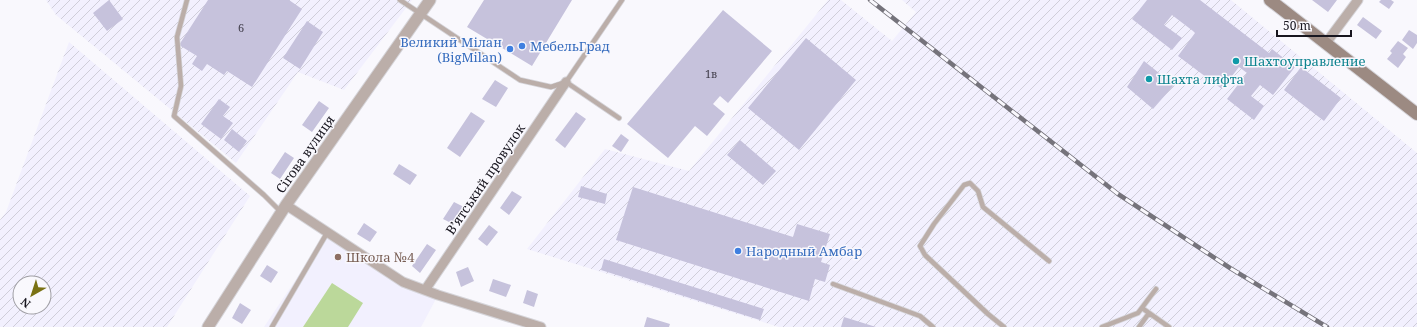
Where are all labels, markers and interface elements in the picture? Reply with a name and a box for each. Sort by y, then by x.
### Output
scale bar [1277,12,1351,38]
text: 50 m [1283,17,1311,34]
house number: 6 [238,20,244,35]
place label: Великий Мілан (BigMilan) [400,33,502,66]
place label: МебельГрад [530,37,610,55]
marker: МебельГрад [517,41,527,51]
marker: Великий Мілан (BigMilan) [505,44,515,54]
place label: Шахтоуправление [1244,52,1366,70]
marker: Шахтоуправление [1231,56,1241,66]
house number: 1в [705,66,717,81]
place label: Шахта лифта [1157,70,1244,88]
marker: Шахта лифта [1144,74,1154,84]
street label: Сігова вулиця [271,111,339,197]
street label: В’ятський провулок [441,120,529,238]
place label: Народный Амбар [746,242,862,260]
marker: Народный Амбар [733,246,743,256]
place label: Школа №4 [346,248,415,266]
marker: Школа №4 [333,252,343,262]
north arrow [12,275,52,315]
text: N [17,294,33,312]

